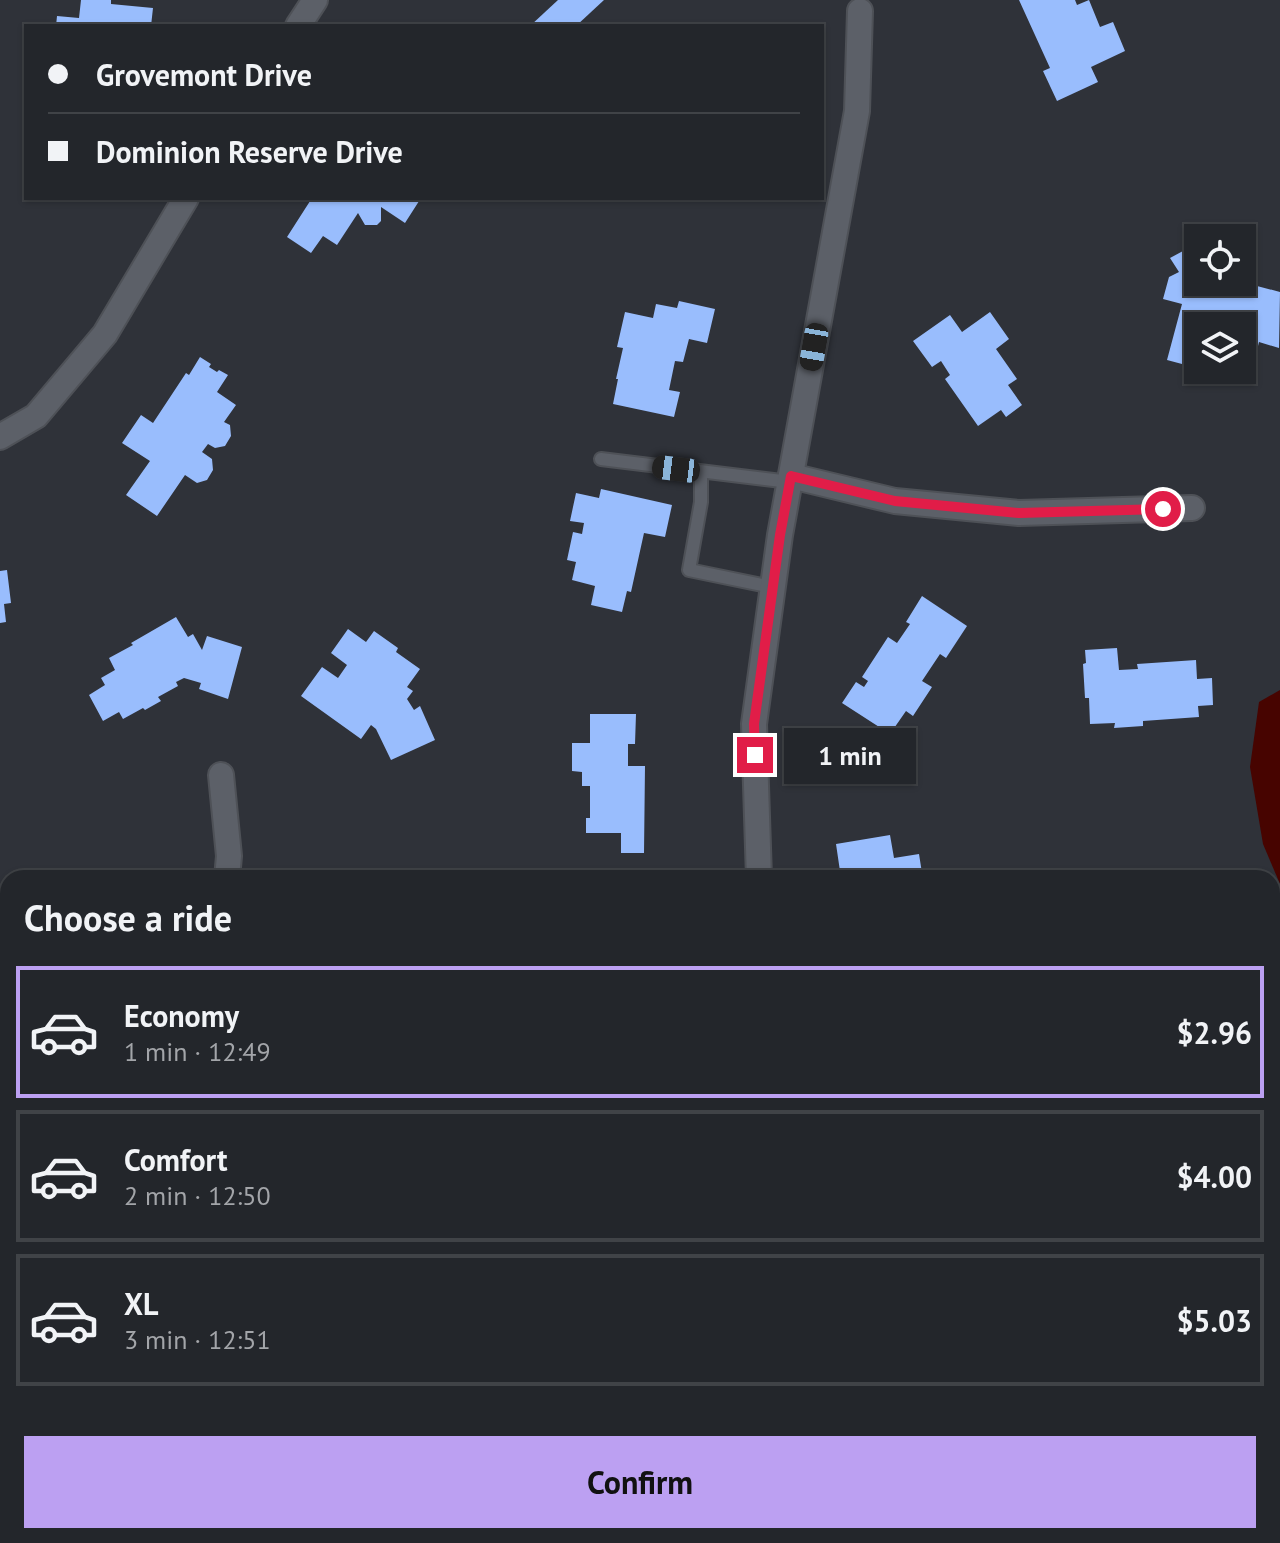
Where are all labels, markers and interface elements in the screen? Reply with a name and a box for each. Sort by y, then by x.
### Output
text: Grovemont Drive [96,55,312,94]
text: Dominion Reserve Drive [96,132,403,171]
map controls [1184,224,1256,384]
button: locate [1184,224,1256,296]
button: layers [1184,312,1256,384]
car [798,321,830,373]
car [651,454,701,484]
route start [1145,491,1181,527]
callout: 1 min [783,727,915,783]
route end [737,737,773,773]
text: 1 min [818,739,882,772]
text: Choose a ride [24,894,232,941]
icon: car [28,996,100,1068]
text: Economy [124,996,239,1035]
text: $2.96 [1177,1013,1252,1052]
text: 1 min · 12:49 [124,1035,271,1068]
icon: car [28,1140,100,1212]
text: Comfort [124,1140,227,1179]
text: $4.00 [1177,1157,1252,1196]
text: 2 min · 12:50 [124,1179,271,1212]
icon: car [28,1284,100,1356]
text: XL [124,1284,158,1323]
text: $5.03 [1177,1301,1252,1340]
text: 3 min · 12:51 [124,1323,271,1356]
button: Confirm [24,1436,1256,1528]

